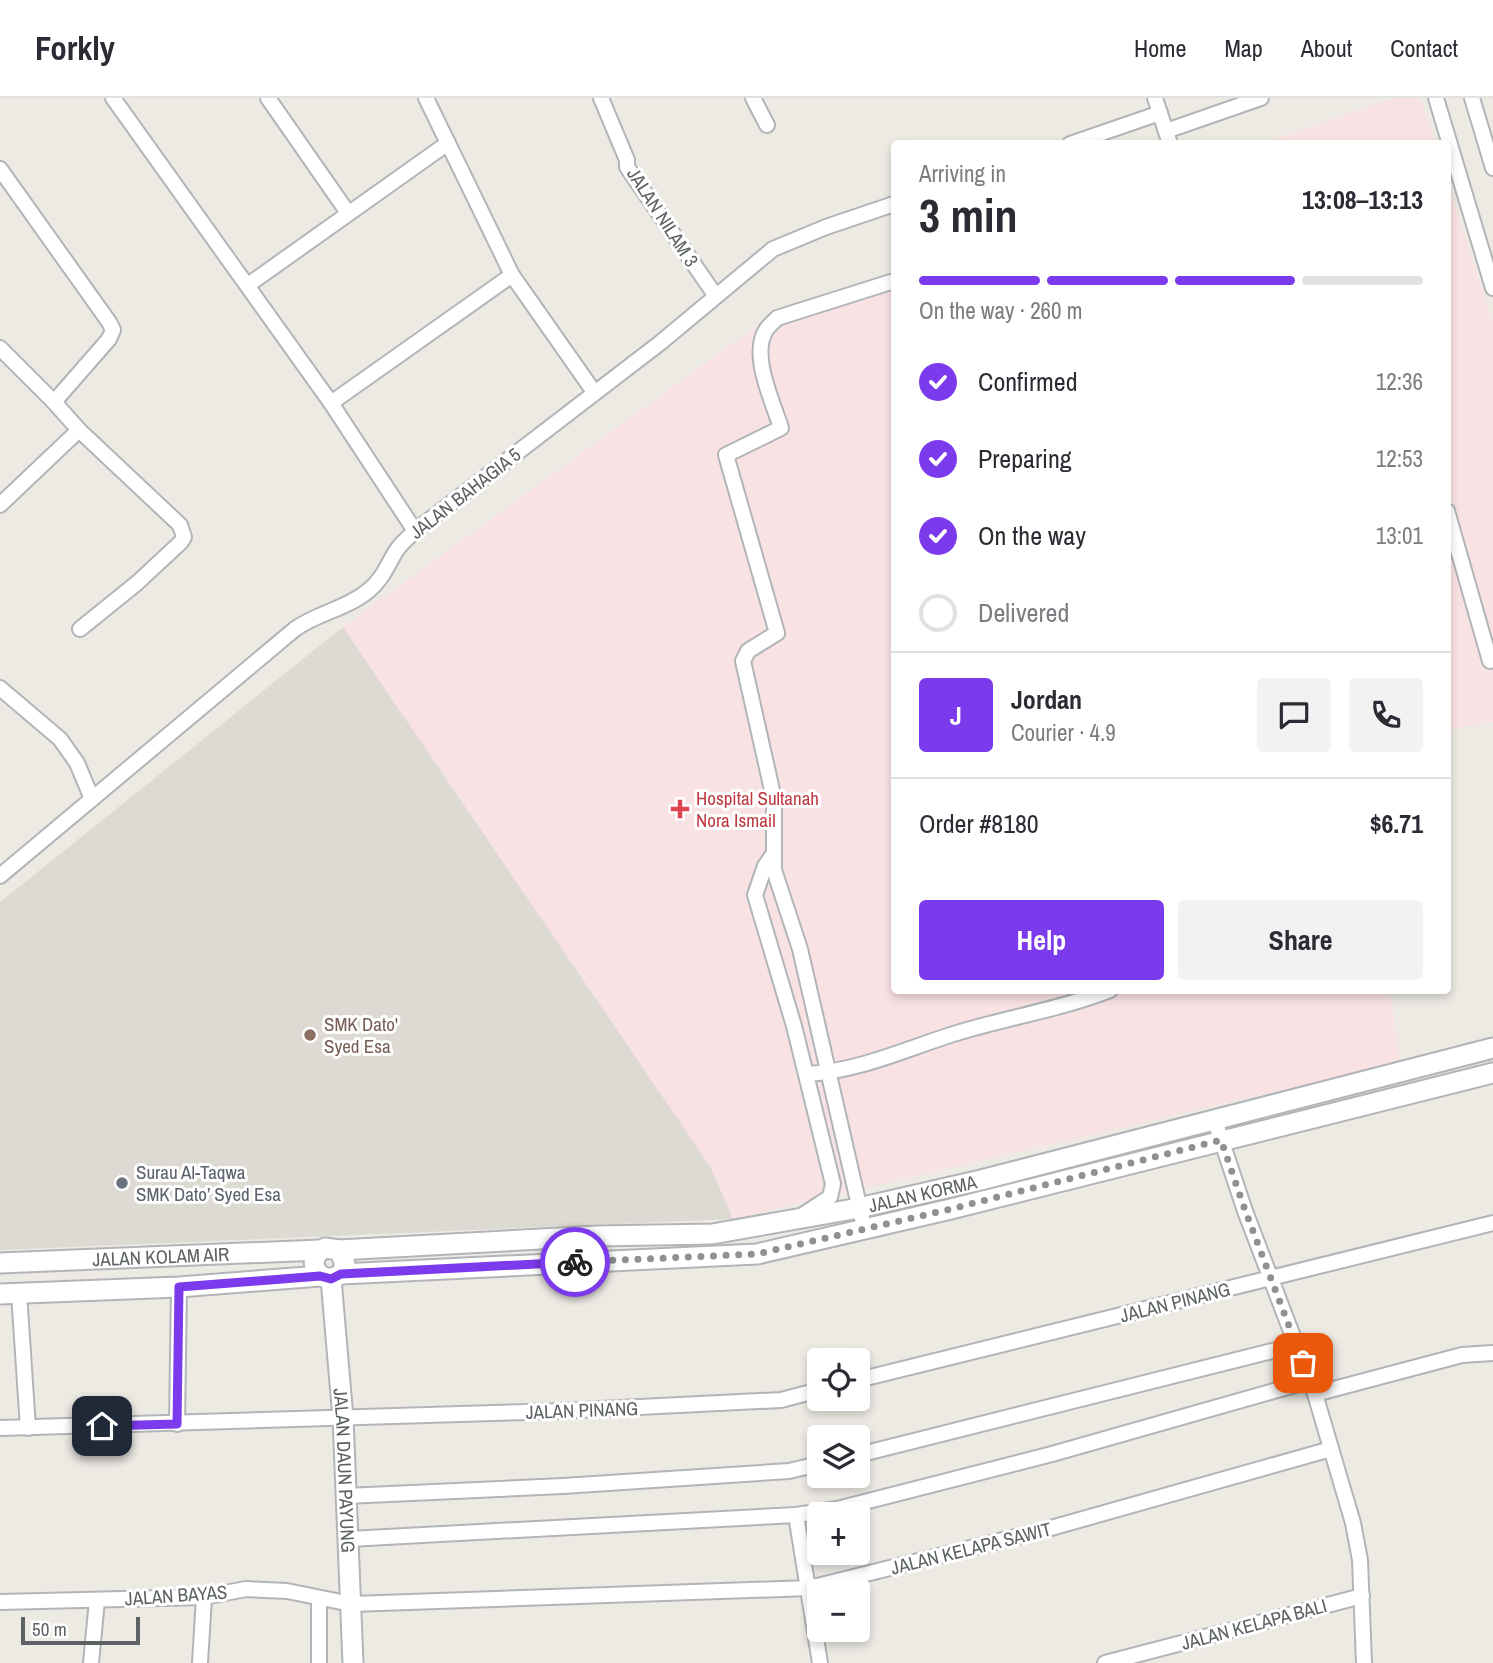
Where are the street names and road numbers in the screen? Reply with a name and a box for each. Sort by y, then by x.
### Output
street label: JALAN NILAM 3 [621,162,705,272]
street label: JALAN BAHAGIA 5 [404,441,526,545]
street label: JALAN KORMA [866,1168,980,1218]
street label: JALAN KOLAM AIR [92,1241,230,1272]
street label: JALAN PINANG [1117,1276,1233,1328]
street label: JALAN DAUN PAYUNG [327,1387,361,1553]
street label: JALAN PINANG [525,1395,639,1425]
street label: JALAN KELAPA SAWIT [888,1515,1054,1581]
street label: JALAN BAYAS [124,1578,228,1612]
street label: JALAN KELAPA BALI [1178,1592,1330,1656]

